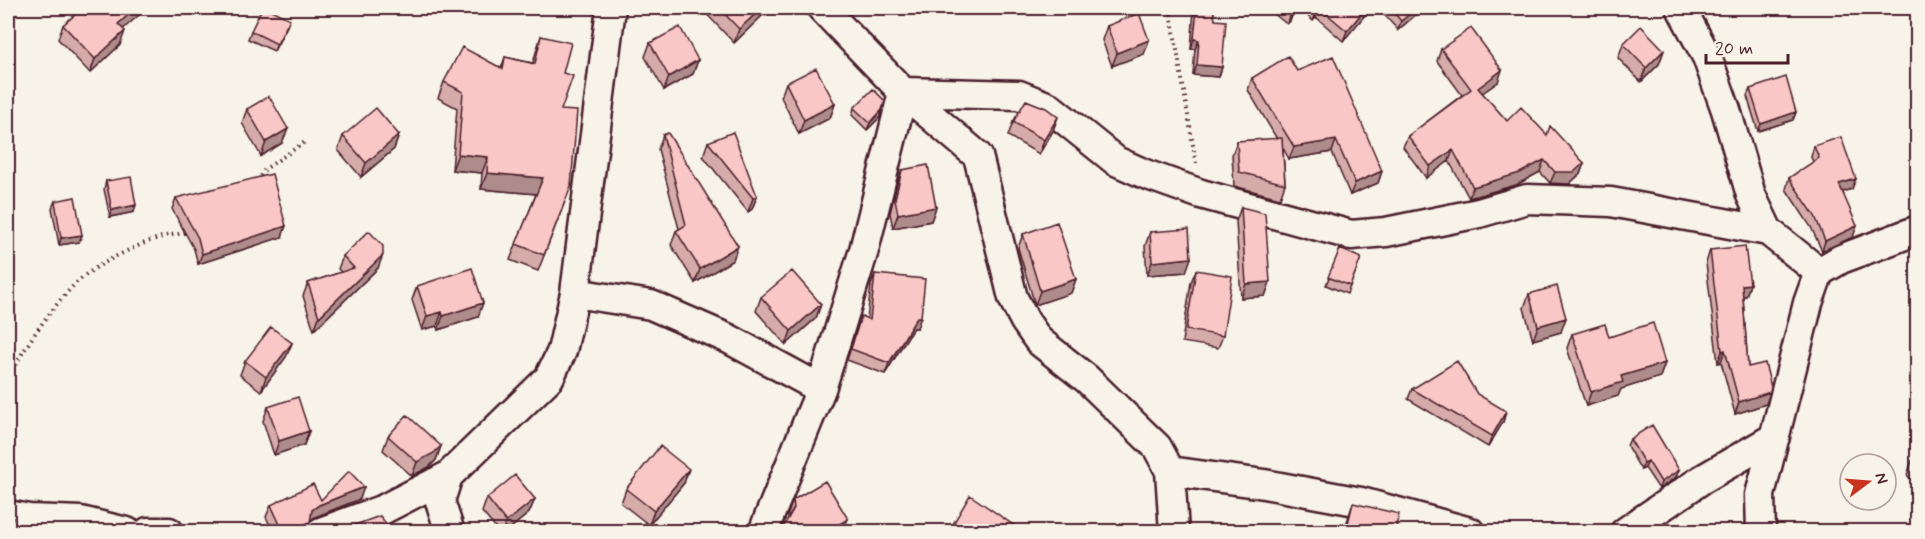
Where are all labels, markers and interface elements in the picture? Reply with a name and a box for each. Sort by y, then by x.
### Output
scale bar [1706,27,1788,65]
text: 20 m [1715,37,1753,61]
north arrow [1838,452,1898,512]
text: N [1869,470,1893,486]

